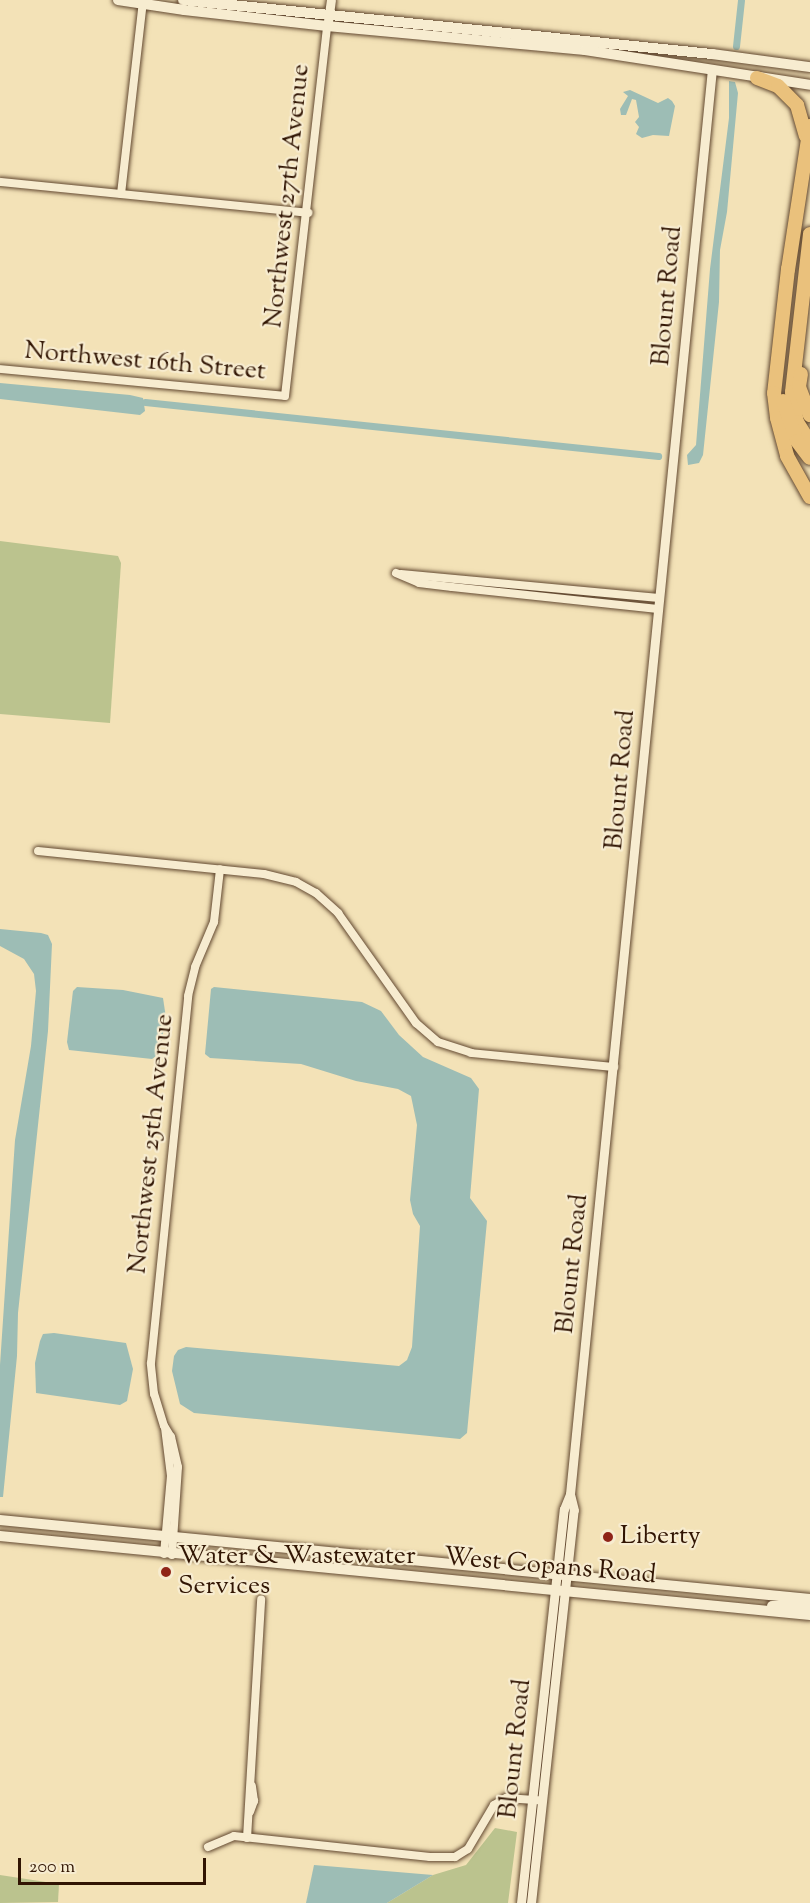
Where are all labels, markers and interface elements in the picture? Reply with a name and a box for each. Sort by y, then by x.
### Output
street label: Northwest 27th Avenue [259,62,317,330]
street label: Blount Road [646,225,690,367]
street label: Northwest 16th Street [23,336,267,388]
street label: Blount Road [599,709,643,851]
street label: Northwest 25th Avenue [123,1012,181,1276]
street label: Blount Road [550,1193,596,1335]
place label: Liberty [620,1521,701,1553]
marker: Liberty [601,1530,615,1544]
place label: Water & Wastewater Services [178,1541,416,1602]
street label: West Copans Road [442,1542,658,1592]
marker: Water & Wastewater Services [159,1565,173,1579]
street label: Blount Road [493,1678,539,1820]
scale bar [21,1846,208,1884]
text: 200 m [29,1855,75,1881]

